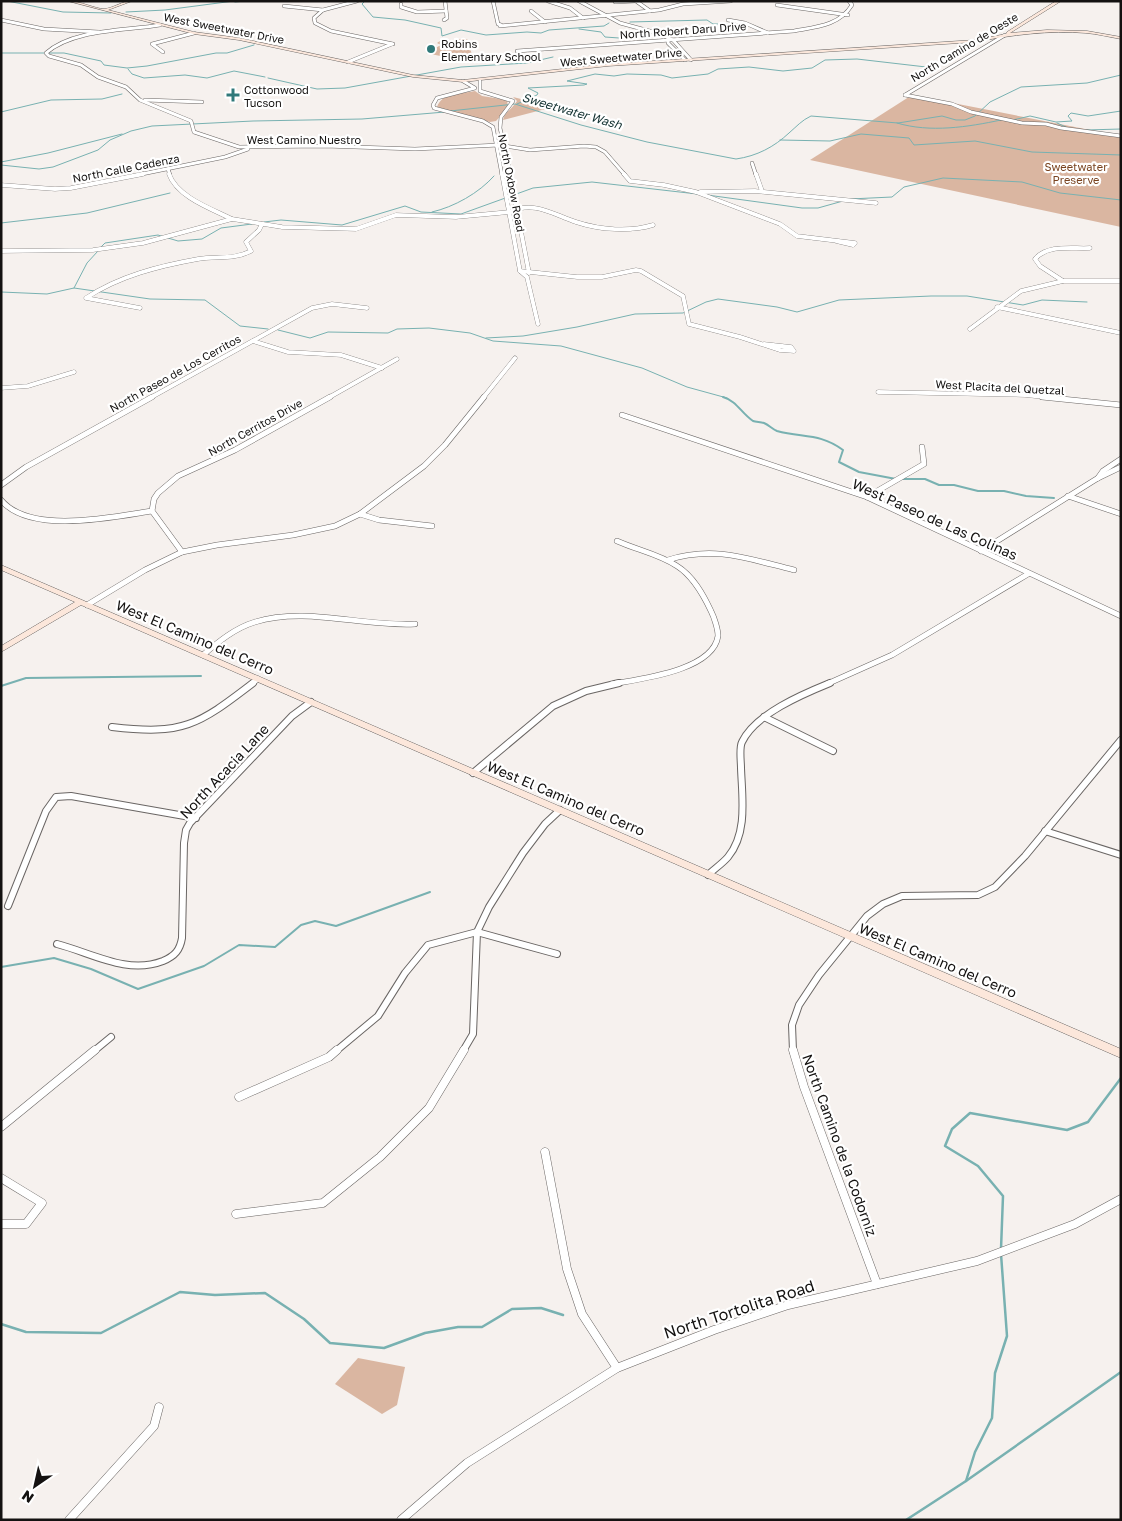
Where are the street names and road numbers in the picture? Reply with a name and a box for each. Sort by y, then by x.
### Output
street label: West Sweetwater Drive [163,10,285,46]
street label: North Camino de Oeste [908,10,1020,84]
street label: North Robert Daru Drive [619,19,747,41]
street label: West Sweetwater Drive [559,45,683,69]
street label: West Camino Nuestro [247,133,362,146]
street label: North Oxbow Road [496,133,528,233]
street label: North Calle Cadenza [71,151,181,185]
street label: North Paseo de Los Cerritos [107,331,243,414]
street label: West Placita del Quetzal [935,377,1065,397]
street label: North Cerritos Drive [206,396,304,458]
street label: West Paseo de Las Colinas [850,475,1020,563]
street label: West El Camino del Cerro [114,596,276,678]
street label: North Acacia Lane [176,720,272,822]
street label: West El Camino del Cerro [485,757,647,839]
street label: West El Camino del Cerro [857,919,1019,1001]
street label: North Camino de la Codorniz [799,1052,881,1238]
street label: North Tortolita Road [661,1275,817,1343]

